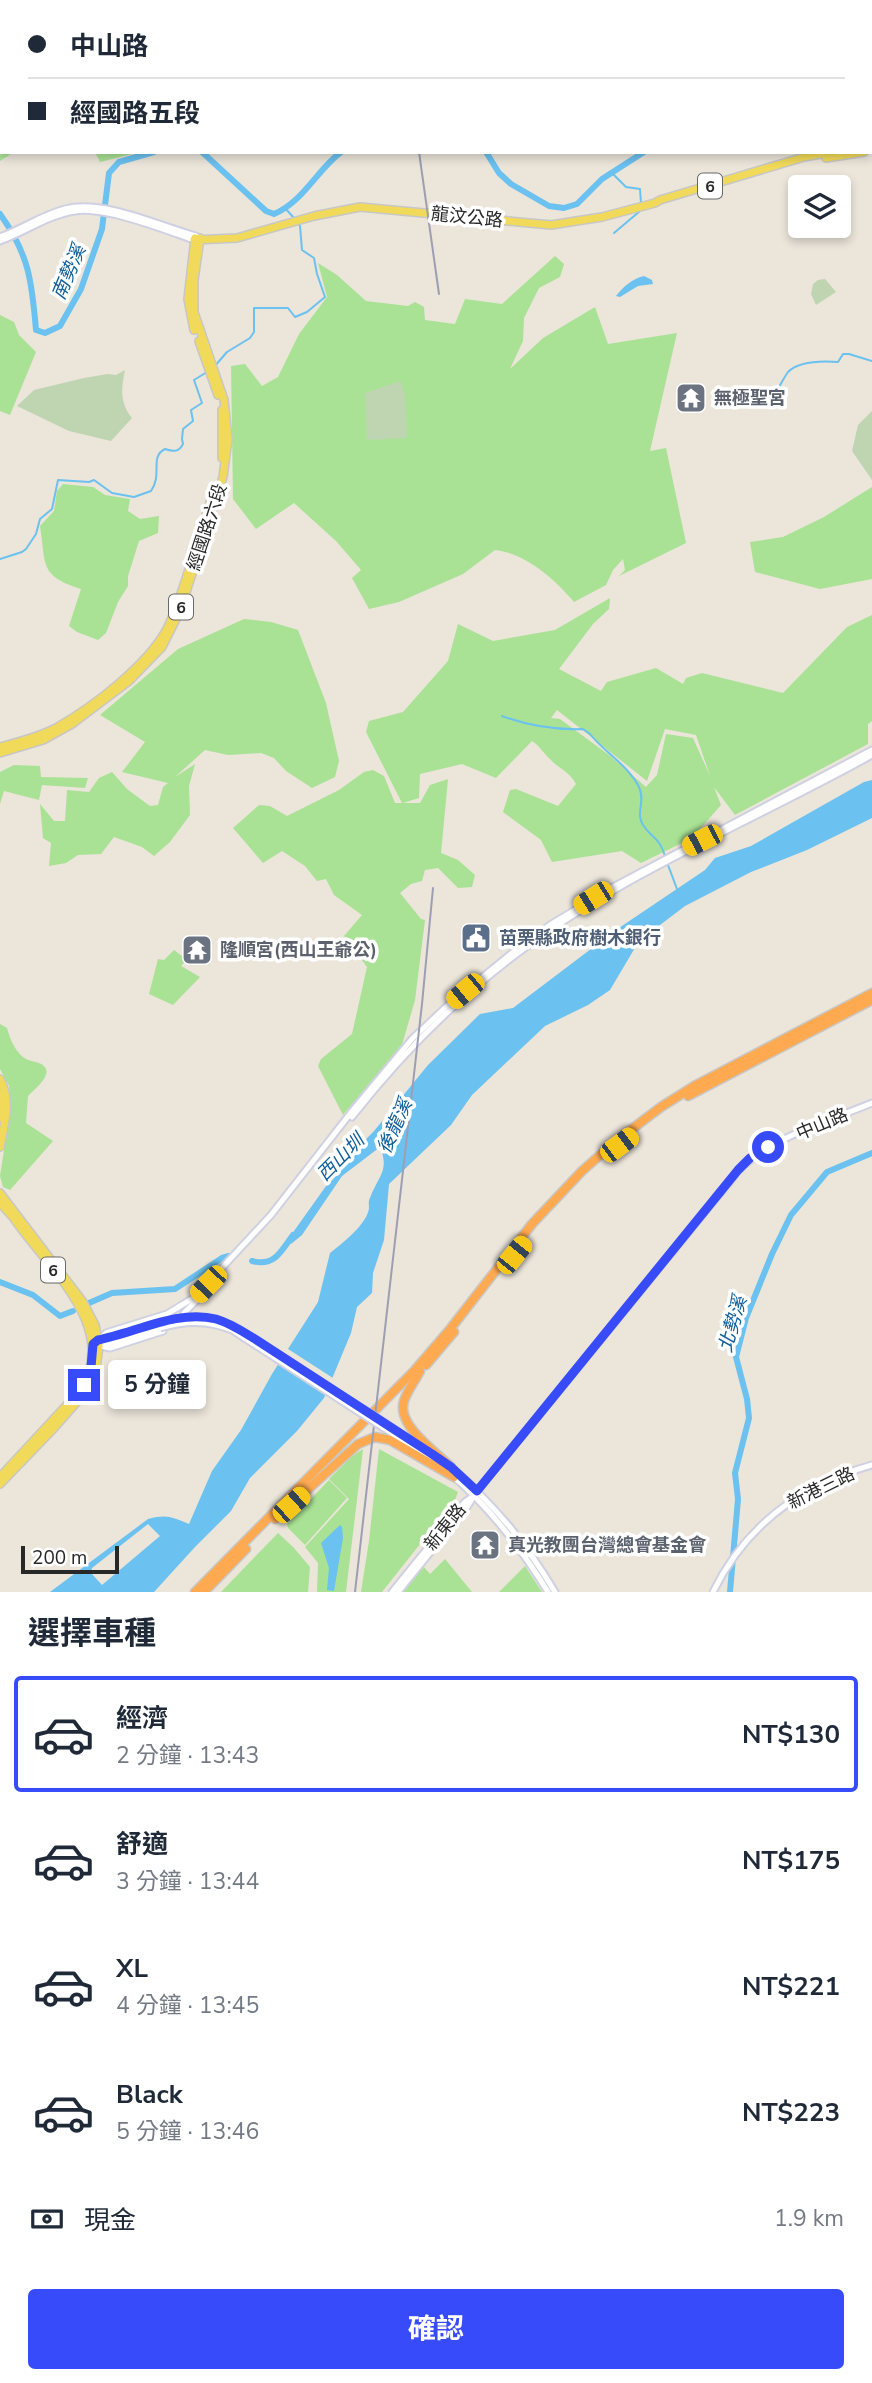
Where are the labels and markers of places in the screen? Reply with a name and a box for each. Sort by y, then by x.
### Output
temple icon: 無極聖宮 [674,381,708,415]
place label: 無極聖宮 [714,386,786,410]
public building icon: 苗栗縣政府樹木銀行 [459,921,493,955]
place label: 苗栗縣政府樹木銀行 [499,926,661,950]
temple icon: 隆順宮(西山王爺公) [180,933,214,967]
place label: 隆順宮(西山王爺公) [220,938,377,962]
temple icon: 真光教團台灣總會基金會 [468,1528,502,1562]
place label: 真光教團台灣總會基金會 [508,1533,707,1557]

